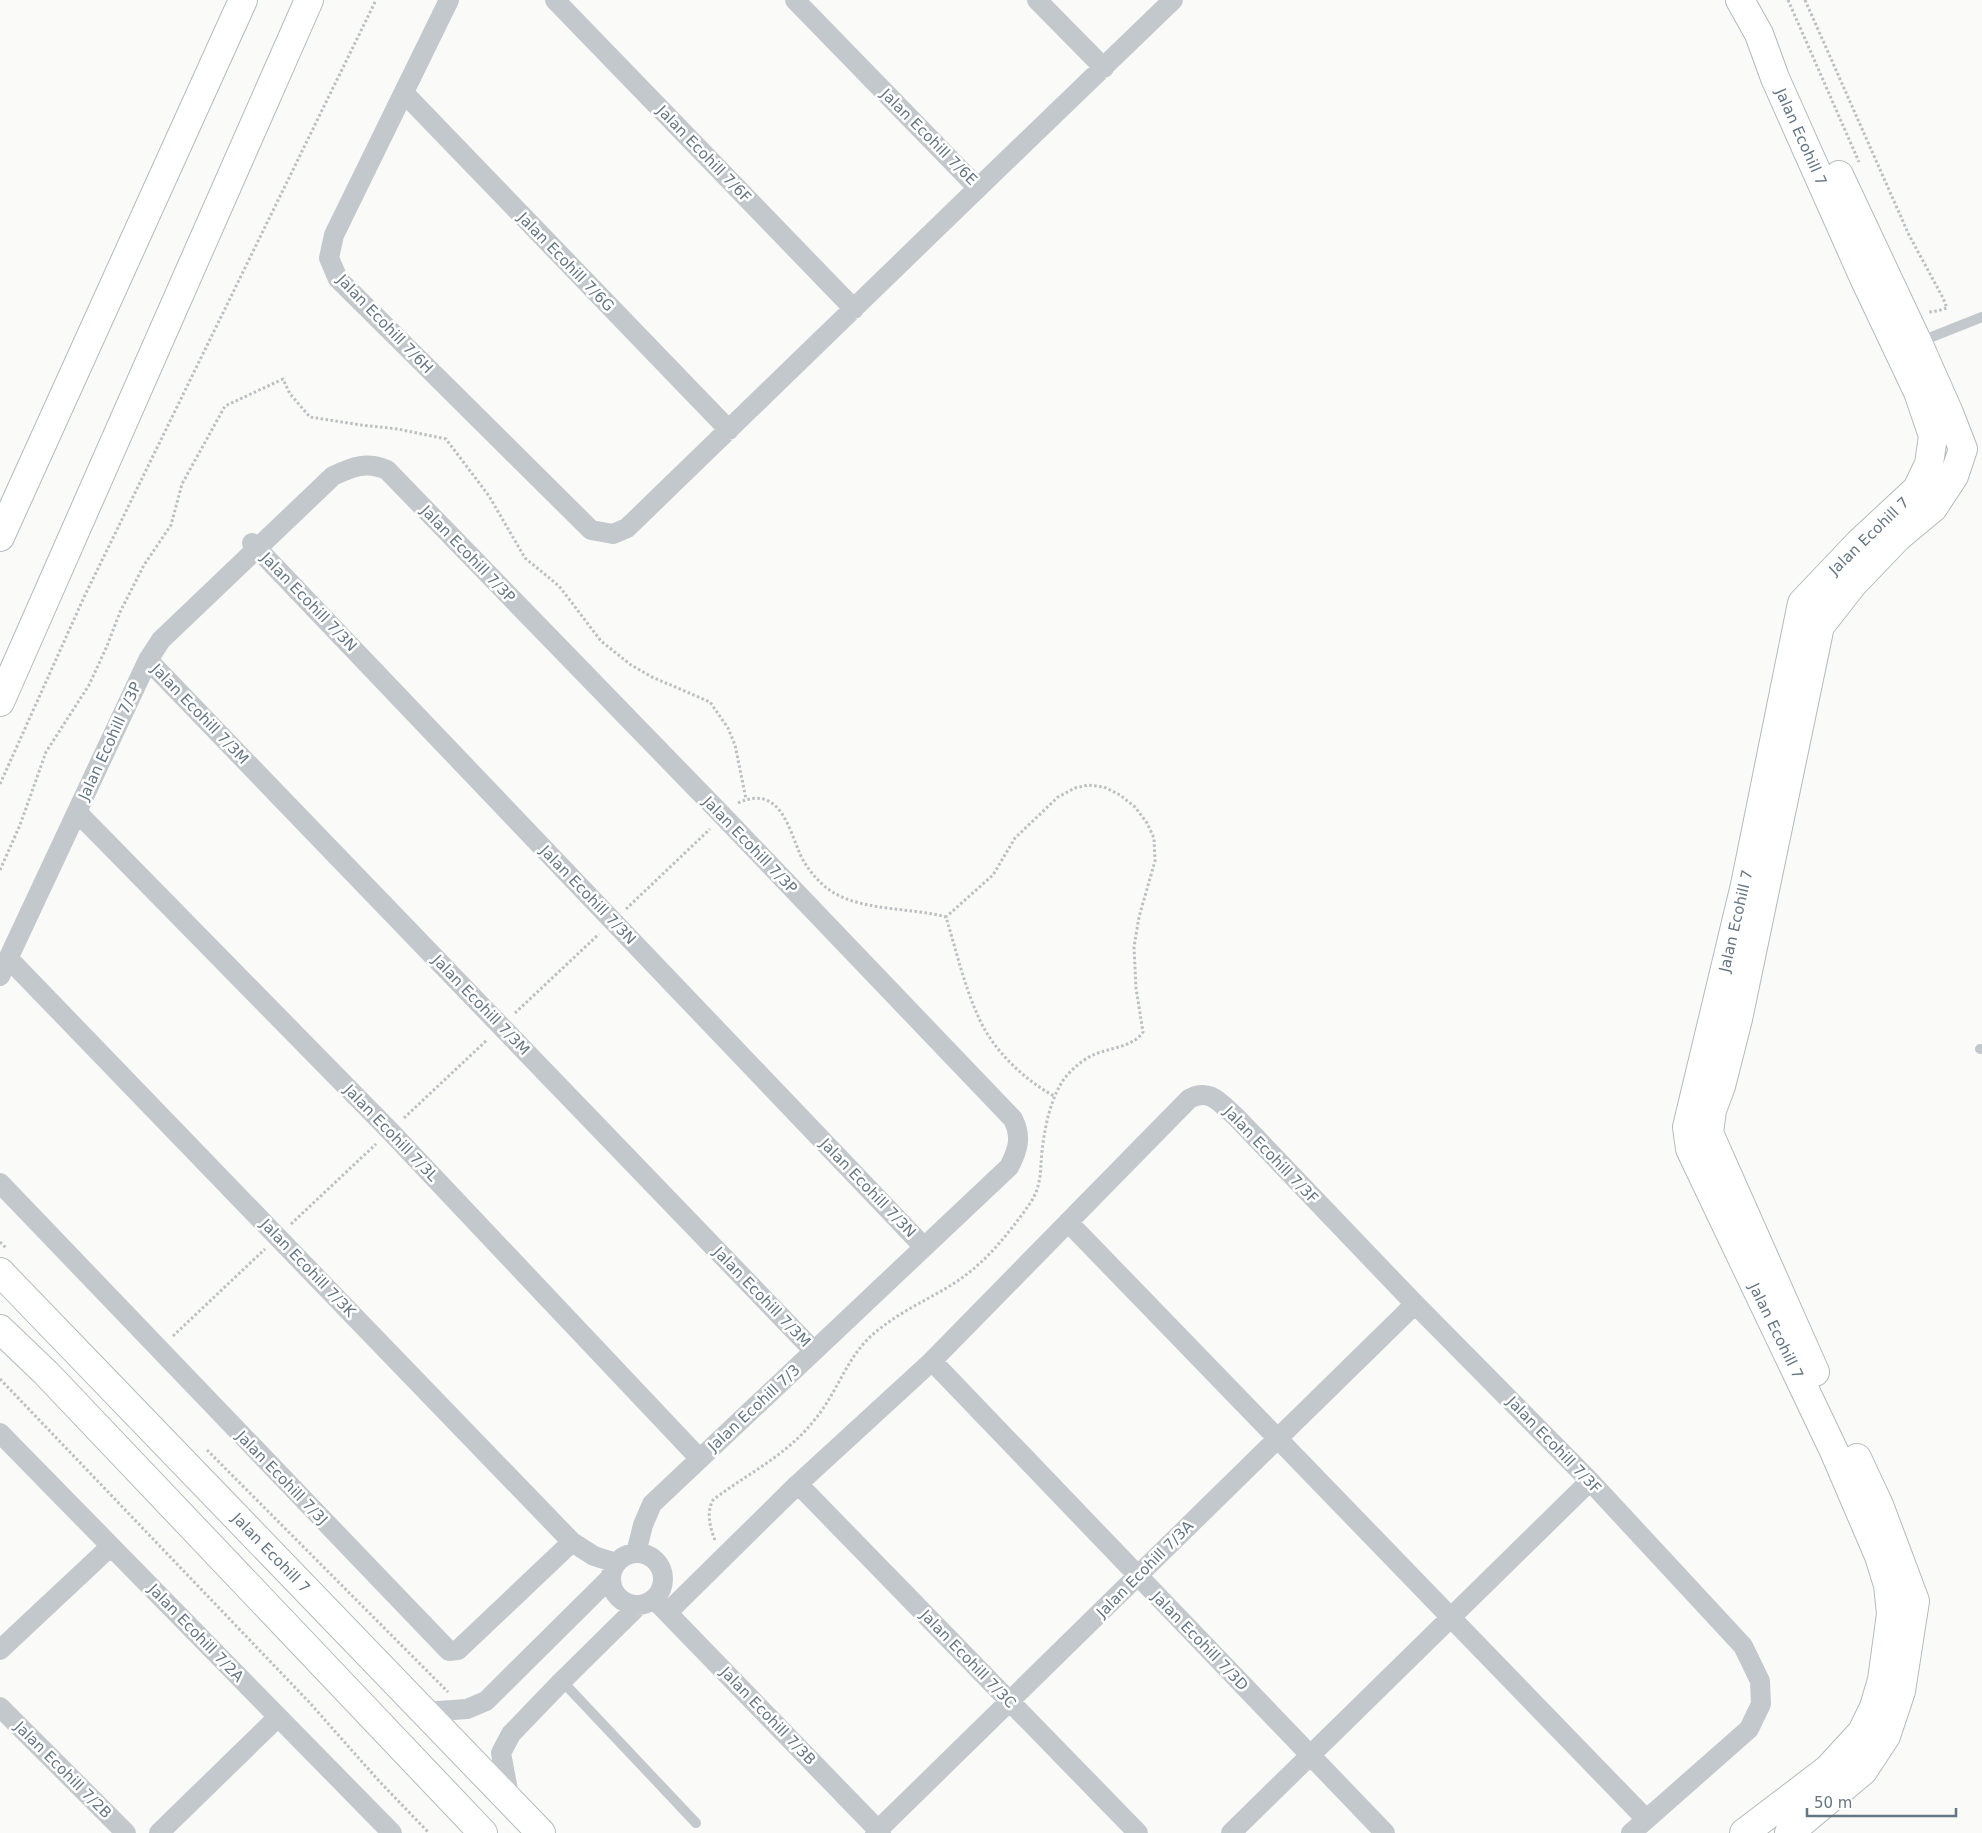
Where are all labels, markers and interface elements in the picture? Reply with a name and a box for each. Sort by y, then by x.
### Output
street label: Jalan Ecohill 7/6E [876,84,981,189]
street label: Jalan Ecohill 7 [1771,85,1830,188]
street label: Jalan Ecohill 7/6F [652,101,755,206]
street label: Jalan Ecohill 7/6G [513,208,618,315]
street label: Jalan Ecohill 7/6H [333,270,437,377]
street label: Jalan Ecohill 7 [1824,493,1913,579]
street label: Jalan Ecohill 7/3P [416,501,519,606]
street label: Jalan Ecohill 7/3N [257,548,361,655]
street label: Jalan Ecohill 7/3M [147,660,252,768]
street label: Jalan Ecohill 7/3P [74,679,145,804]
street label: Jalan Ecohill 7/3P [698,792,801,897]
street label: Jalan Ecohill 7/3N [536,841,640,948]
street label: Jalan Ecohill 7 [1715,868,1757,975]
street label: Jalan Ecohill 7/3M [428,951,533,1059]
street label: Jalan Ecohill 7/3L [340,1080,442,1186]
street label: Jalan Ecohill 7/3F [1219,1102,1322,1207]
street label: Jalan Ecohill 7/3N [816,1134,920,1241]
street label: Jalan Ecohill 7/3K [256,1215,360,1321]
street label: Jalan Ecohill 7/3M [709,1243,814,1351]
street label: Jalan Ecohill 7 [1745,1279,1807,1382]
street label: Jalan Ecohill 7/3 [704,1361,804,1456]
street label: Jalan Ecohill 7/3F [1502,1392,1605,1497]
street label: Jalan Ecohill 7/3J [232,1427,331,1529]
street label: Jalan Ecohill 7 [228,1508,314,1597]
street label: Jalan Ecohill 7/3A [1092,1516,1198,1622]
street label: Jalan Ecohill 7/2A [144,1580,248,1686]
street label: Jalan Ecohill 7/3D [1147,1587,1252,1694]
street label: Jalan Ecohill 7/3C [916,1605,1019,1712]
street label: Jalan Ecohill 7/3B [716,1662,819,1769]
street label: Jalan Ecohill 7/2B [10,1717,115,1822]
scale bar [1807,1786,1956,1818]
text: 50 m [1814,1794,1852,1812]

